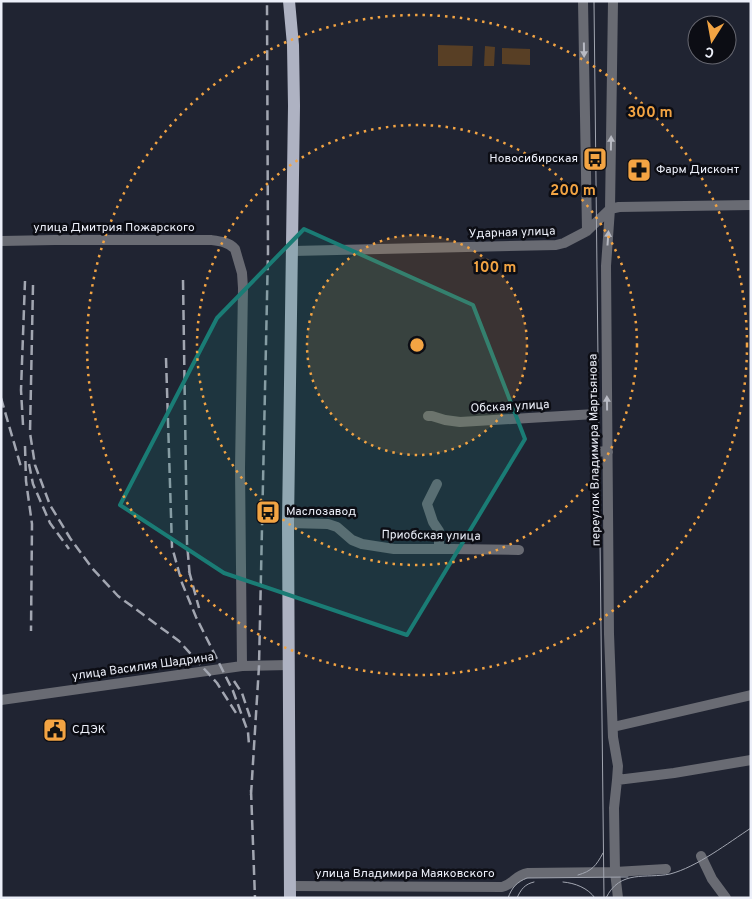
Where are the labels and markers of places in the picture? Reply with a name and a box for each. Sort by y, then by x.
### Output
bus stop icon: Новосибирская [582,146,608,172]
place label: Новосибирская [489,151,578,167]
pharmacy icon: Фарм Дисконт [626,157,652,183]
place label: Фарм Дисконт [656,162,740,178]
centre of rings [408,336,426,354]
bus stop icon: Маслозавод [255,499,281,525]
place label: Маслозавод [286,504,356,520]
public building icon: СДЭК [42,717,68,743]
place label: СДЭК [72,722,106,738]

